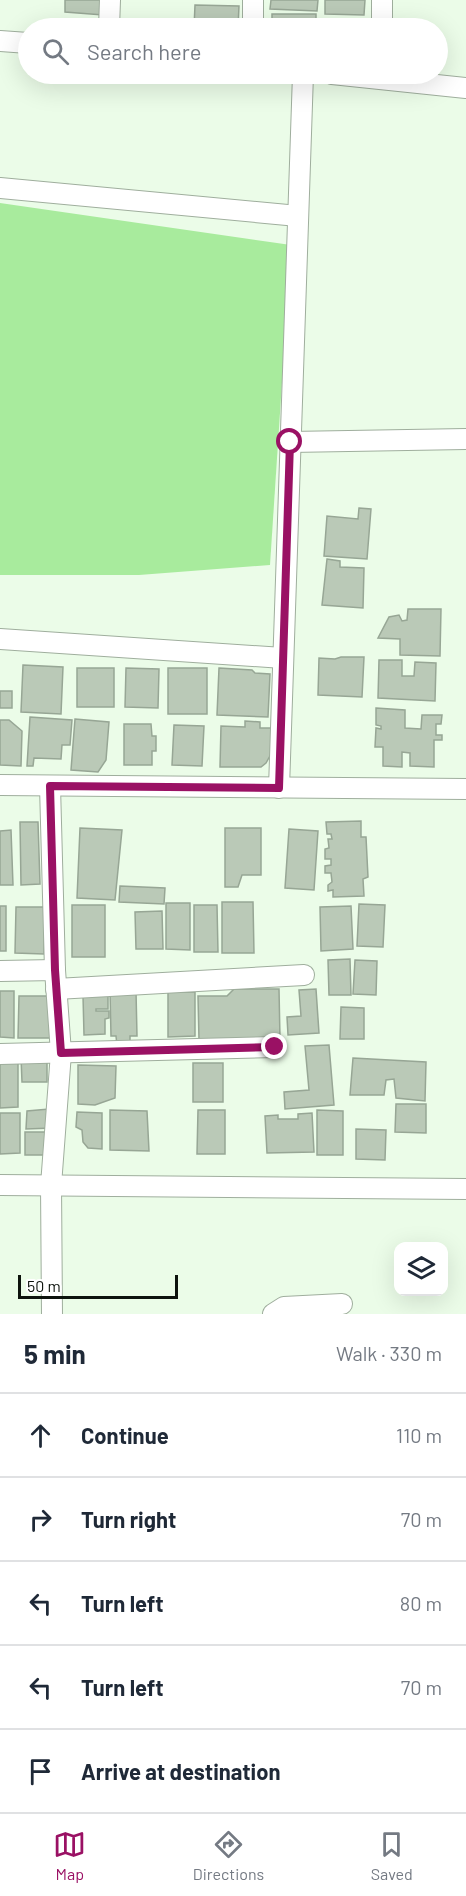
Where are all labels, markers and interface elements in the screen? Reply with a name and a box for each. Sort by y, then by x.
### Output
search box [18,18,448,84]
icon: search [39,35,72,68]
text: Search here [87,38,201,64]
route start [276,428,302,454]
route end [261,1033,287,1059]
map controls [394,1242,448,1296]
button: layers [394,1242,448,1296]
scale bar [18,1272,178,1300]
text: 50 m [27,1276,61,1295]
text: 5 min [24,1338,86,1369]
text: Walk · 330 m [336,1341,442,1365]
icon: ahead [24,1419,57,1452]
text: Continue [81,1422,169,1448]
text: 110 m [396,1423,442,1447]
icon: right [24,1503,57,1536]
text: Turn right [81,1506,176,1532]
text: 70 m [401,1507,442,1531]
icon: left [24,1587,57,1620]
text: Turn left [81,1590,164,1616]
text: 80 m [400,1591,442,1615]
icon: left [24,1671,57,1704]
text: Turn left [81,1674,164,1700]
text: 70 m [401,1675,442,1699]
icon: arrive [24,1755,57,1788]
text: Arrive at destination [81,1758,280,1784]
tab: Map [53,1828,86,1883]
tab: Directions [193,1828,264,1883]
tab: Saved [371,1828,413,1883]

